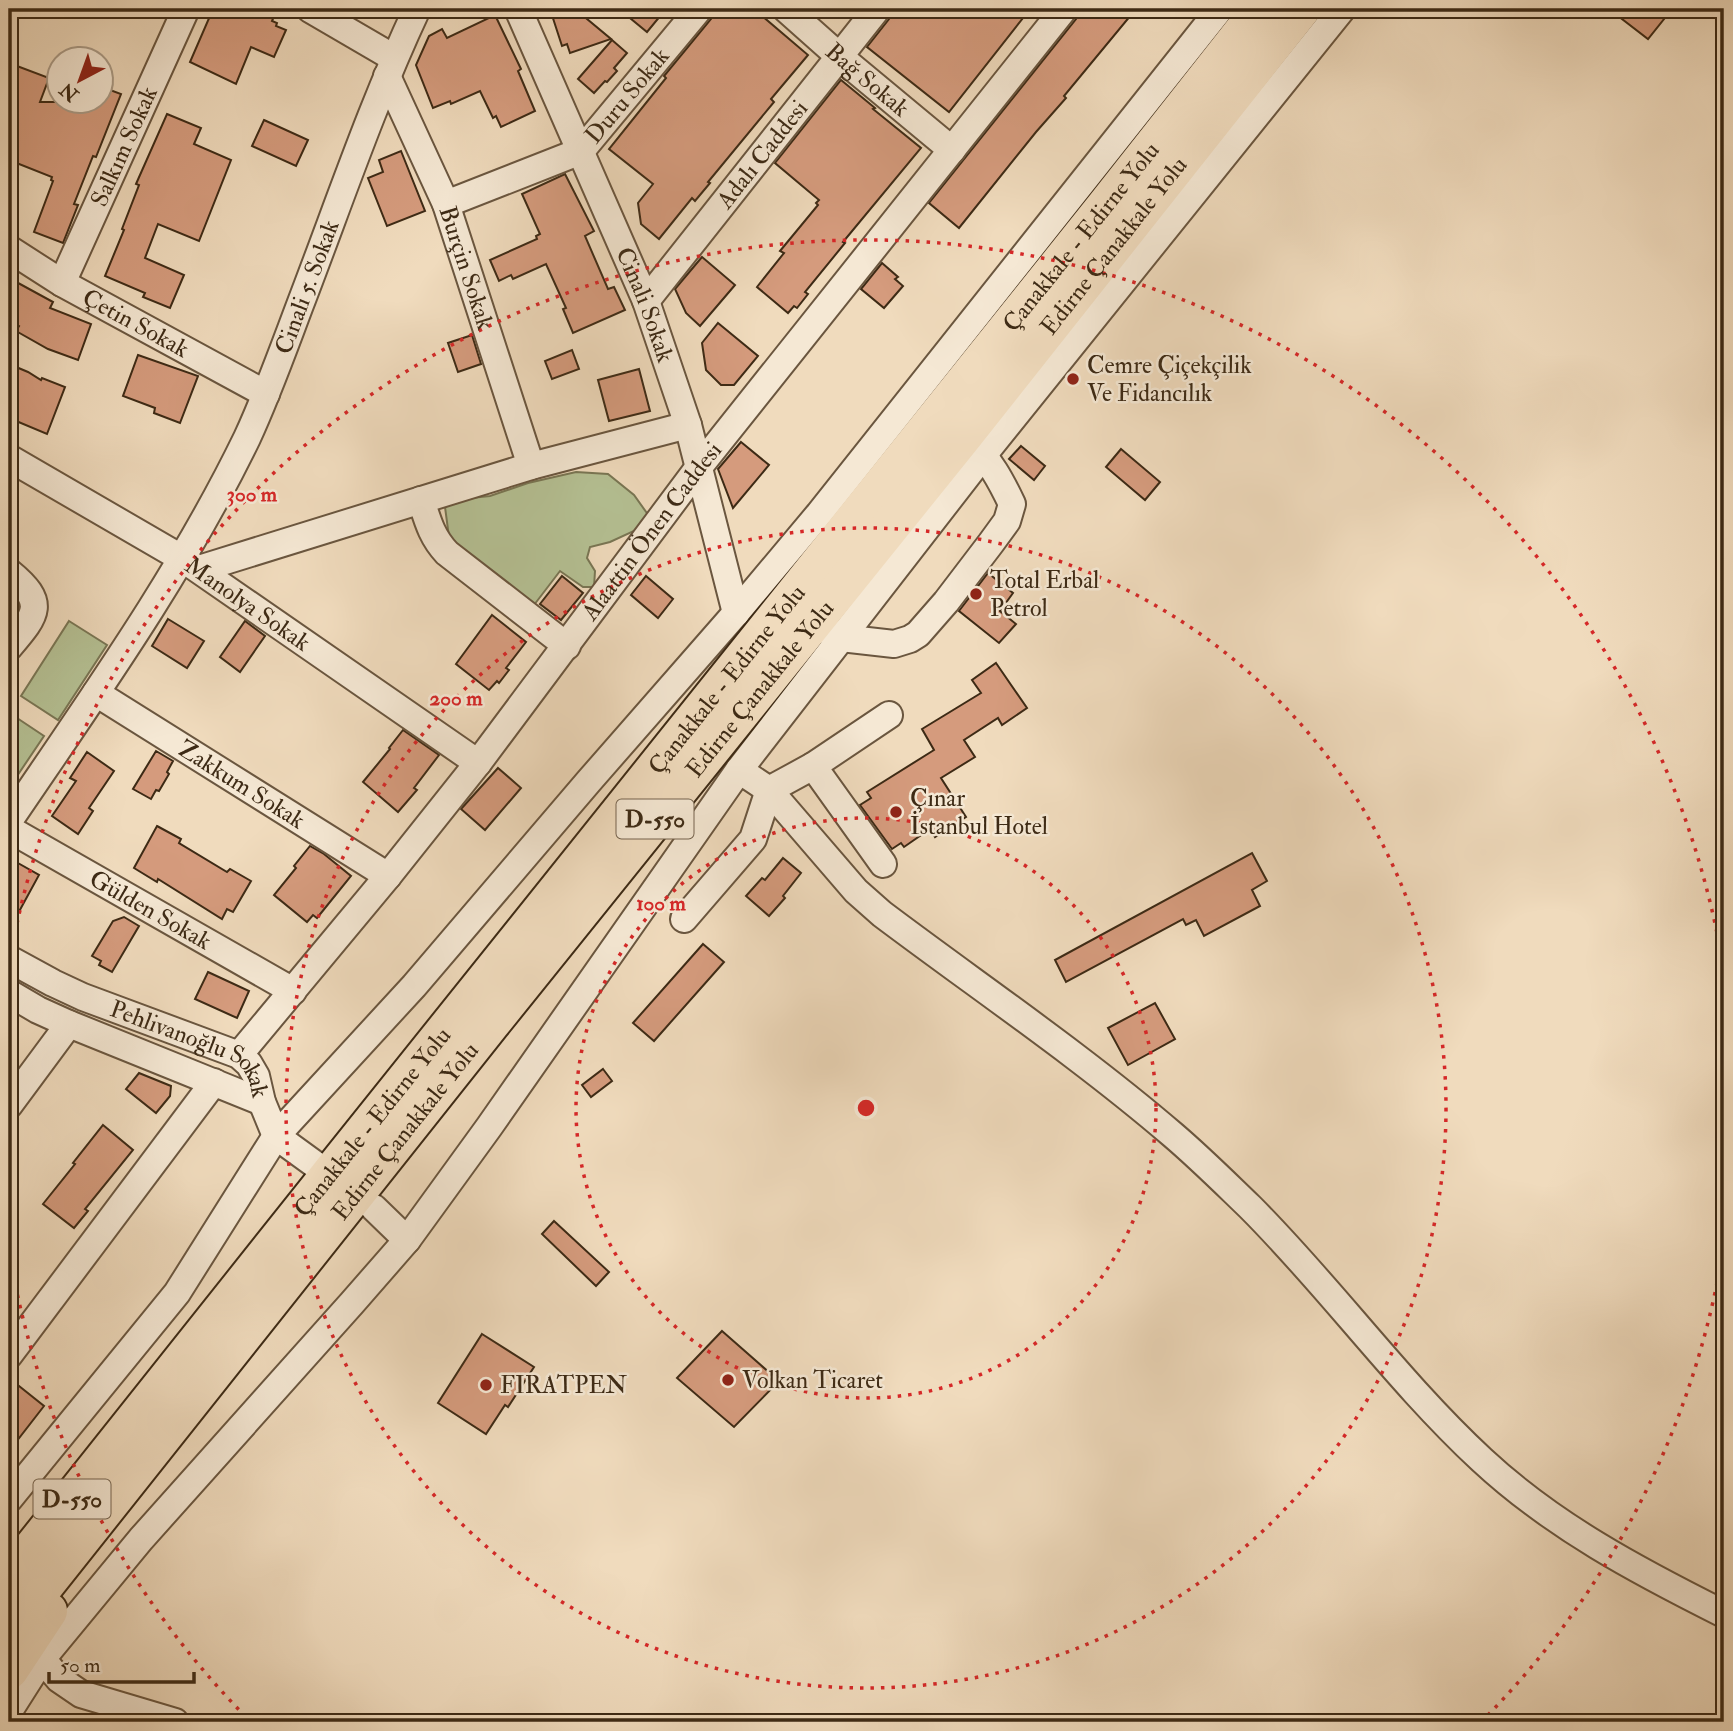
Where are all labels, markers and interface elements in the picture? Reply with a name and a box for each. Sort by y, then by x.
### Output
street label: Bağ Sokak [819,36,916,124]
street label: Duru Sokak [578,41,677,150]
north arrow [46,46,116,116]
text: N [54,77,85,107]
street label: Salkım Sokak [84,81,165,211]
street label: Adalı Caddesi [709,94,815,216]
street label: Çanakkale - Edirne Yolu [996,136,1166,338]
street label: Edirne Çanakkale Yolu [1034,150,1194,342]
street label: Burçin Sokak [432,202,501,334]
street label: Cinali 5. Sokak [268,215,347,358]
street label: Cinali Sokak [608,242,681,367]
street label: Çetin Sokak [77,282,195,365]
place label: Cemre Çiçekçilik Ve Fidancılık [1087,350,1252,409]
marker: Cemre Çiçekçilik Ve Fidancılık [1065,371,1081,387]
street label: Alaattin Önen Caddesi [574,436,729,628]
text: 300 m [227,481,278,508]
street label: Manolya Sokak [179,550,317,659]
place label: Total Erbal Petrol [990,565,1099,624]
street label: Çanakkale - Edirne Yolu [642,578,812,781]
marker: Total Erbal Petrol [968,586,984,602]
street label: Edirne Çanakkale Yolu [679,594,841,784]
text: 200 m [430,685,483,712]
street label: Zakkum Sokak [172,733,311,836]
place label: Çınar İstanbul Hotel [910,783,1048,842]
road number: D-550 [616,800,694,838]
marker: Çınar İstanbul Hotel [888,804,904,820]
street label: Gülden Sokak [84,863,217,957]
text: 100 m [636,890,687,917]
street label: Pehlivanoğlu Sokak [106,993,276,1101]
street label: Çanakkale - Edirne Yolu [287,1021,458,1224]
street label: Edirne Çanakkale Yolu [325,1036,486,1227]
centre of rings [854,1096,878,1120]
place label: Volkan Ticaret [742,1365,883,1396]
place label: FIRATPEN [500,1370,628,1401]
marker: Volkan Ticaret [720,1372,736,1388]
marker: FIRATPEN [478,1377,494,1393]
road number: D-550 [34,1480,110,1518]
scale bar [49,1640,194,1684]
text: 50 m [60,1652,101,1679]

